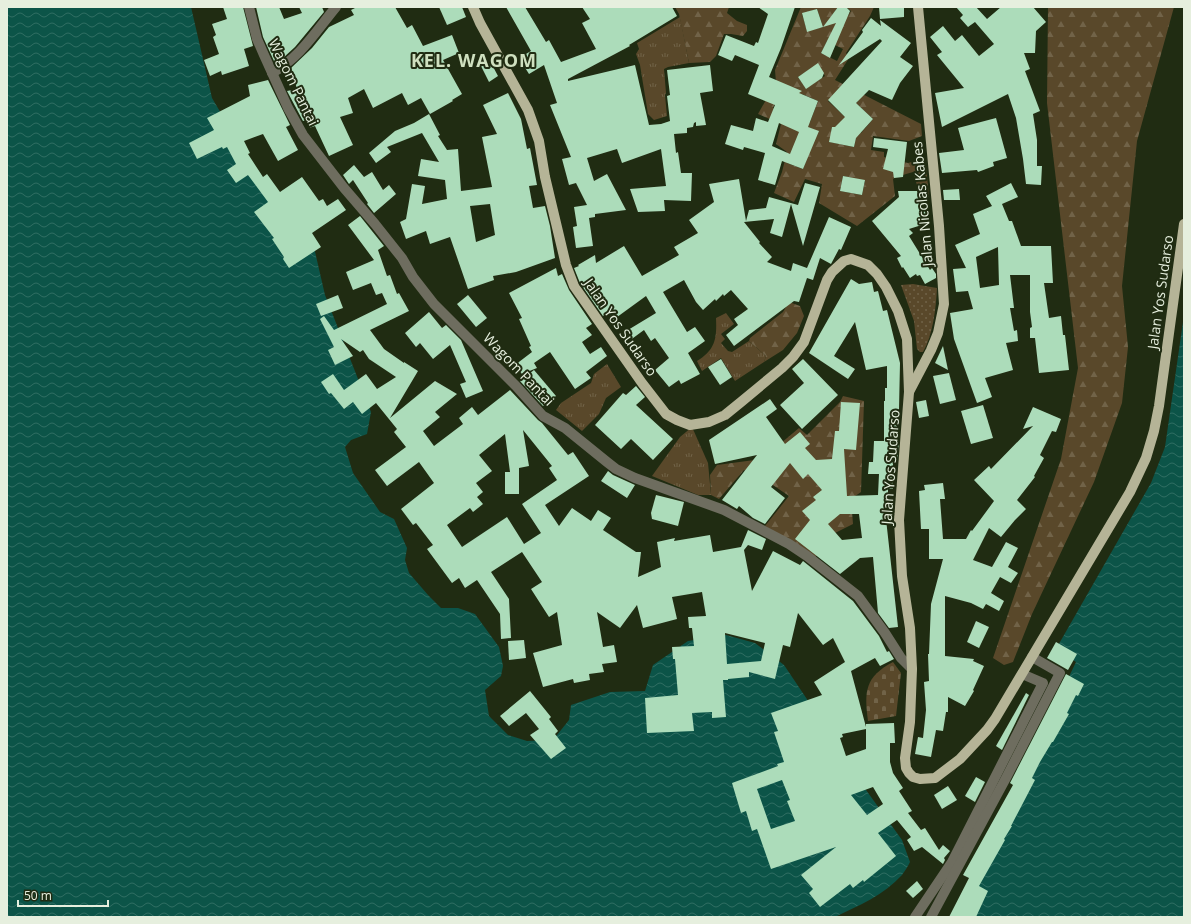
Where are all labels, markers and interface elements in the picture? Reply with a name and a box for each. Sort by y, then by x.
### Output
street label: Wagom Pantai [265,35,323,129]
district label: KEL. WAGOM [411,48,537,72]
street label: Jalan Nicolas Kabes [907,140,937,269]
street label: Jalan Yos Sudarso [1142,234,1177,352]
street label: Jalan Yos Sudarso [579,273,662,380]
street label: Wagom Pantai [479,328,559,410]
street label: Jalan Yos Sudarso [876,409,903,527]
scale bar [18,882,108,908]
text: 50 m [24,887,52,904]

